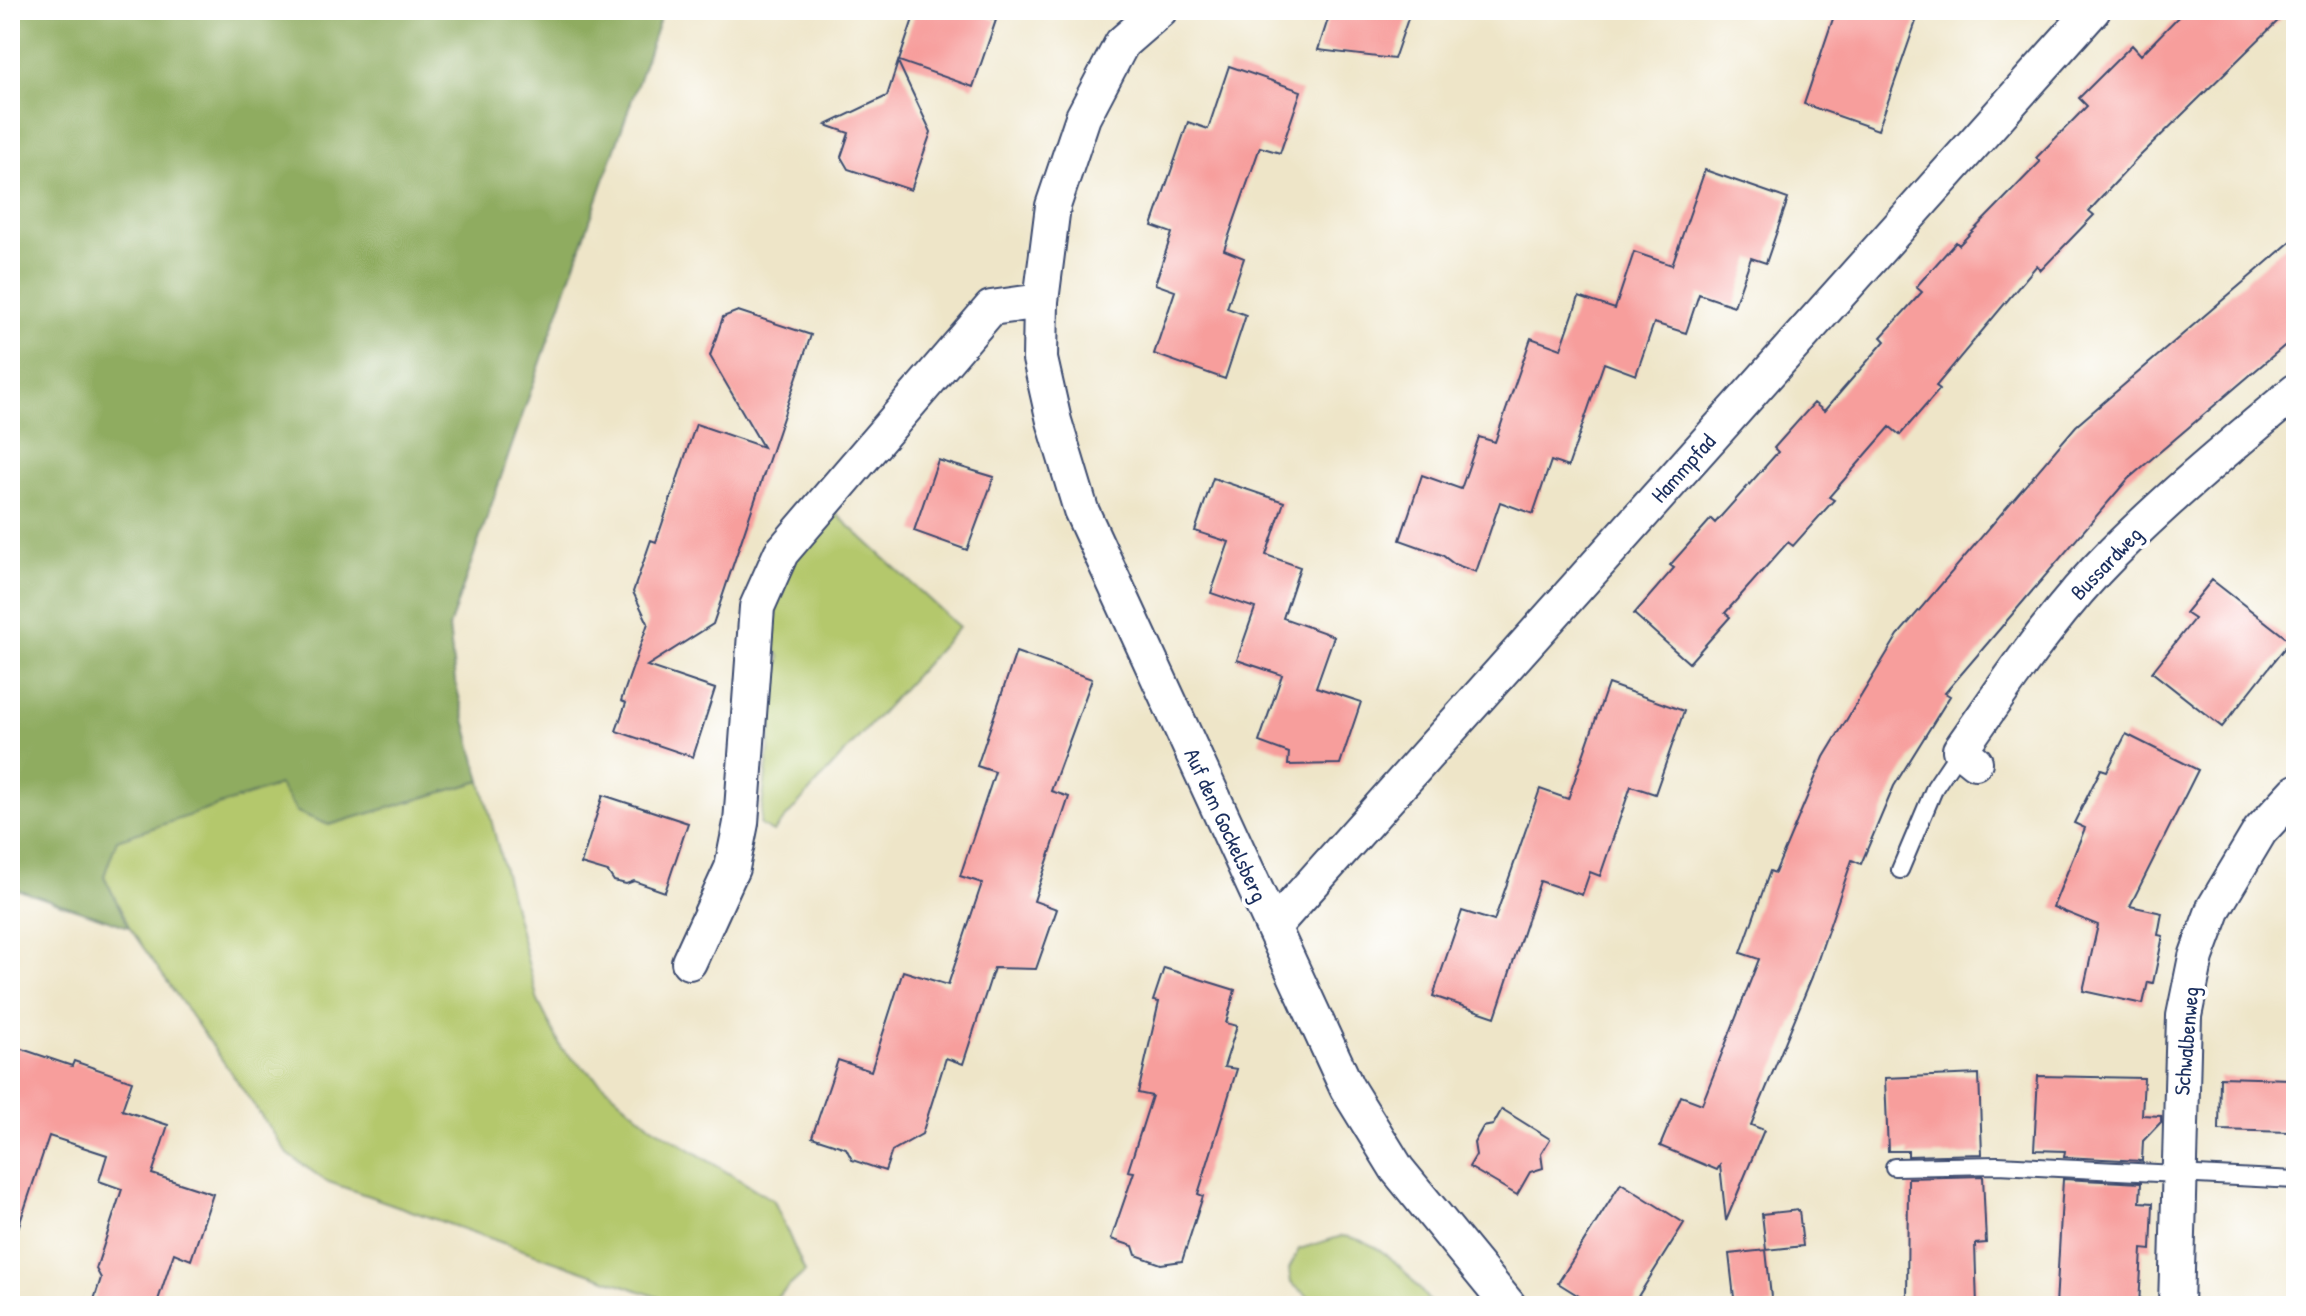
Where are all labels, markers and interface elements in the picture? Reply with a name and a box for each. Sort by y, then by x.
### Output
street label: Hammpfad [1644,427,1722,509]
street label: Bussardweg [2063,520,2149,606]
street label: Auf dem Gockelsberg [1177,743,1275,907]
street label: Schwalbenweg [2166,985,2206,1097]

